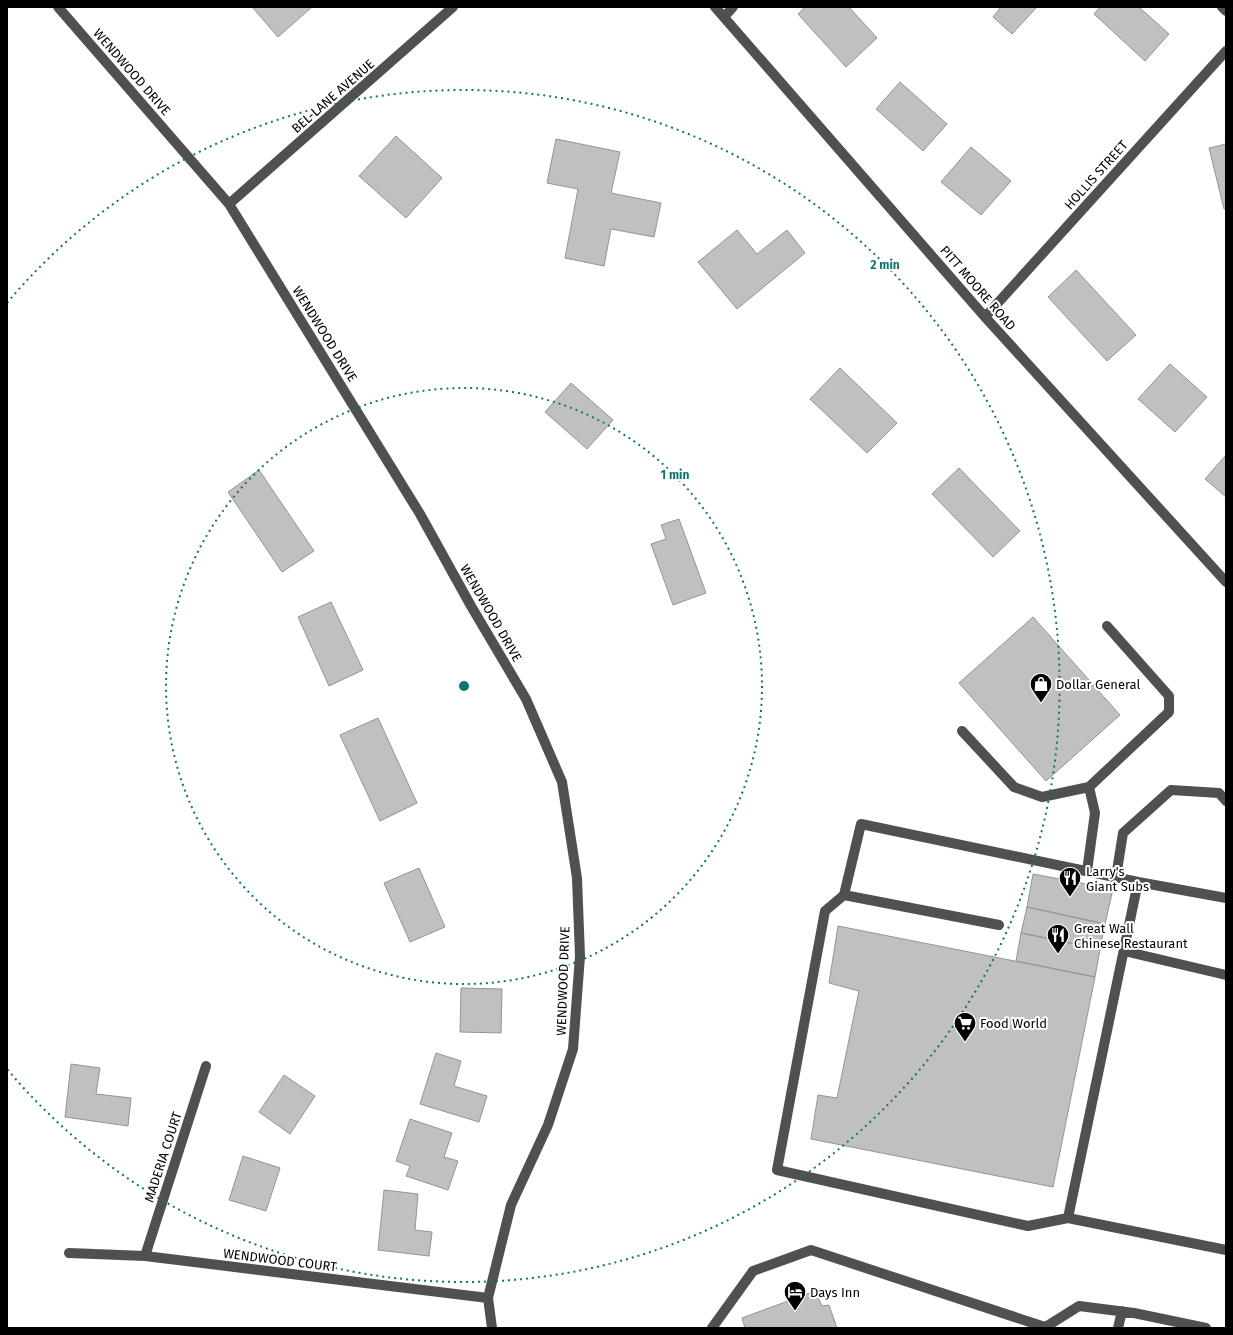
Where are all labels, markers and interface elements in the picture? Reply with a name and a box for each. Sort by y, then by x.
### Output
street label: WENDWOOD DRIVE [90,26,174,118]
street label: BEL-LANE AVENUE [289,56,377,136]
street label: HOLLIS STREET [1061,137,1131,212]
street label: PITT MOORE ROAD [937,243,1019,333]
text: 2 min [870,258,900,272]
street label: WENDWOOD DRIVE [290,283,360,385]
text: 1 min [661,468,689,482]
street label: WENDWOOD DRIVE [457,562,525,664]
shop icon: Dollar General [1028,671,1054,704]
place label: Dollar General [1056,677,1141,692]
centre of rings [457,679,471,693]
place label: Larry's Giant Subs [1086,864,1149,894]
restaurant icon: Larry's Giant Subs [1057,865,1083,898]
place label: Great Wall Chinese Restaurant [1074,921,1188,951]
restaurant icon: Great Wall Chinese Restaurant [1045,922,1071,955]
street label: WENDWOOD DRIVE [554,926,572,1036]
supermarket icon: Food World [952,1010,978,1043]
place label: Food World [980,1016,1047,1031]
street label: MADERIA COURT [141,1110,185,1204]
street label: WENDWOOD COURT [222,1246,338,1274]
hotel icon: Days Inn [782,1279,808,1312]
place label: Days Inn [810,1285,860,1300]

